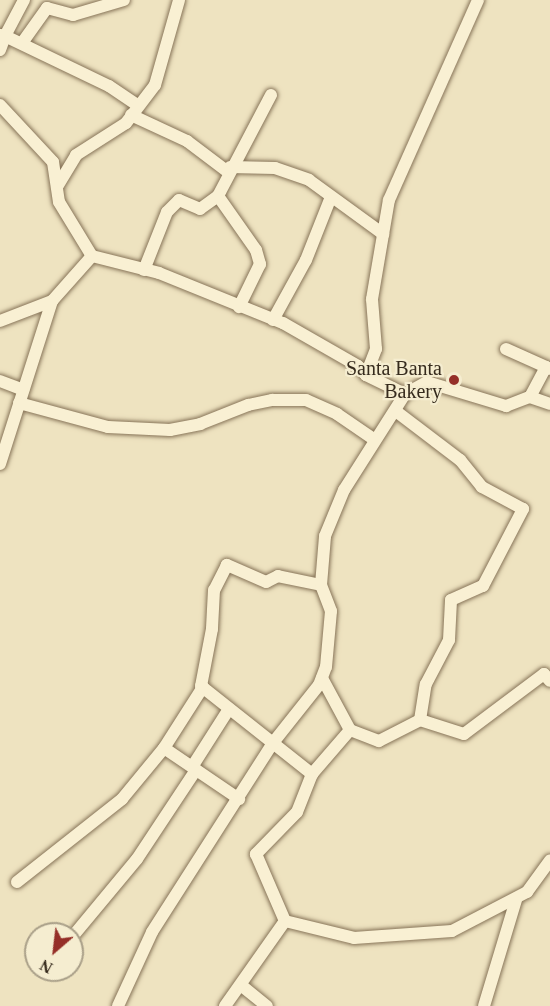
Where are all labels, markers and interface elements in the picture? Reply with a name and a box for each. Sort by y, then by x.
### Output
place label: Santa Banta Bakery [346,356,442,403]
marker: Santa Banta Bakery [447,373,461,387]
north arrow [24,922,84,982]
text: N [37,956,55,977]

